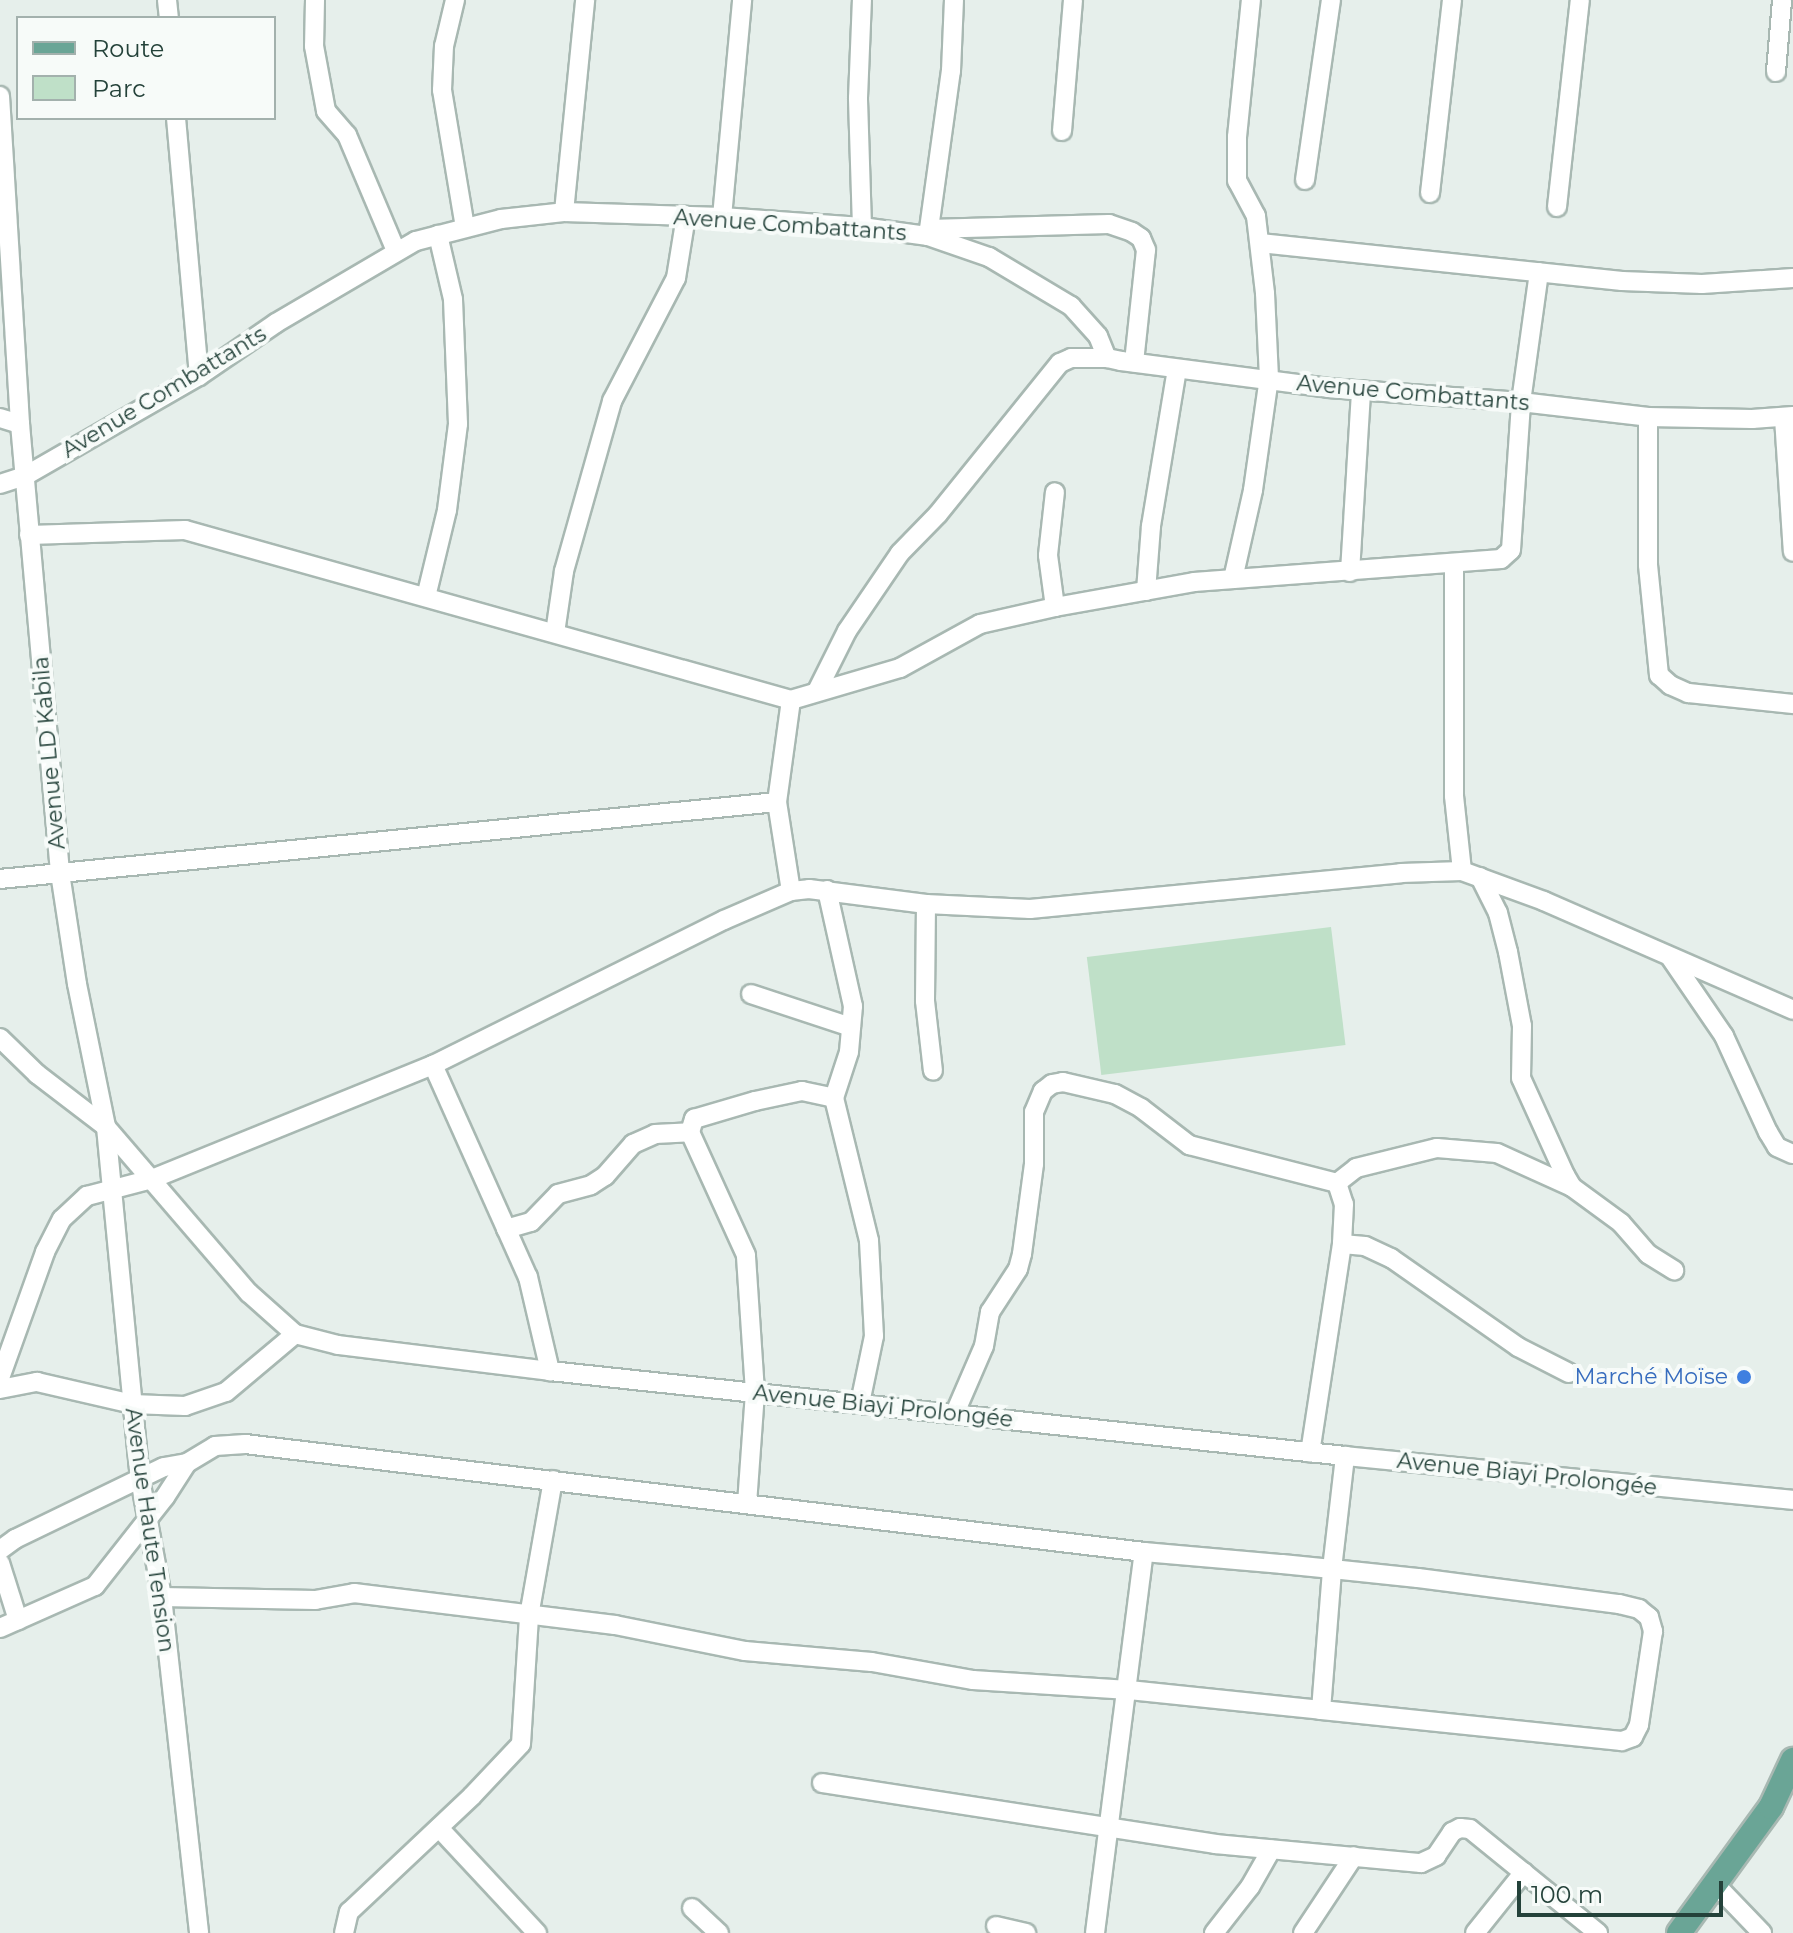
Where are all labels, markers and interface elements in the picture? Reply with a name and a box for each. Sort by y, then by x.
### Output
legend [16,16,276,120]
text: Route [92,34,164,63]
text: Parc [92,74,146,103]
street label: Avenue Combattants [673,204,907,246]
street label: Avenue Combattants [57,321,271,463]
street label: Avenue Combattants [1296,370,1530,416]
street label: Avenue LD Kabila [27,655,71,851]
place label: Marché Moïse [1575,1364,1728,1390]
marker: Marché Moïse [1735,1368,1753,1386]
street label: Avenue Biayi Prolongée [752,1379,1014,1433]
street label: Avenue Haute Tension [120,1406,180,1654]
street label: Avenue Biayi Prolongée [1396,1447,1658,1501]
scale bar [1521,1865,1727,1915]
text: 100 m [1531,1880,1603,1909]

